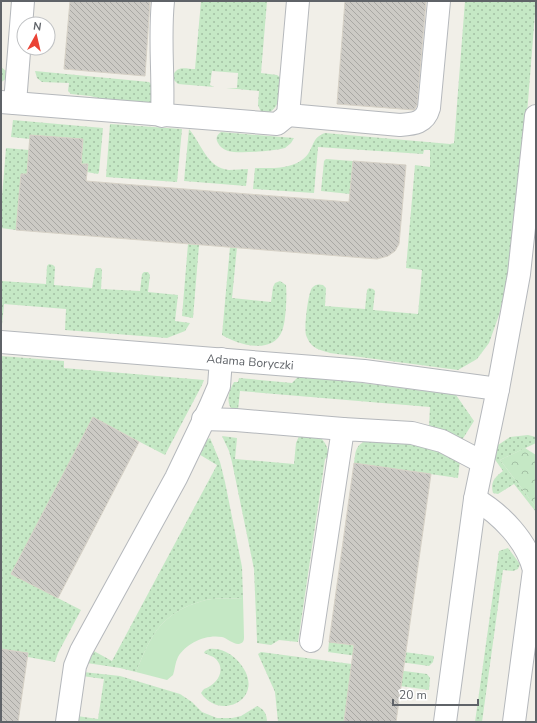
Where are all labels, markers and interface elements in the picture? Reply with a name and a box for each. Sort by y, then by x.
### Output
north arrow [16,16,56,56]
text: N [32,19,42,35]
street label: Adama Boryczki [206,350,294,373]
scale bar [393,681,478,707]
text: 20 m [399,687,427,703]

